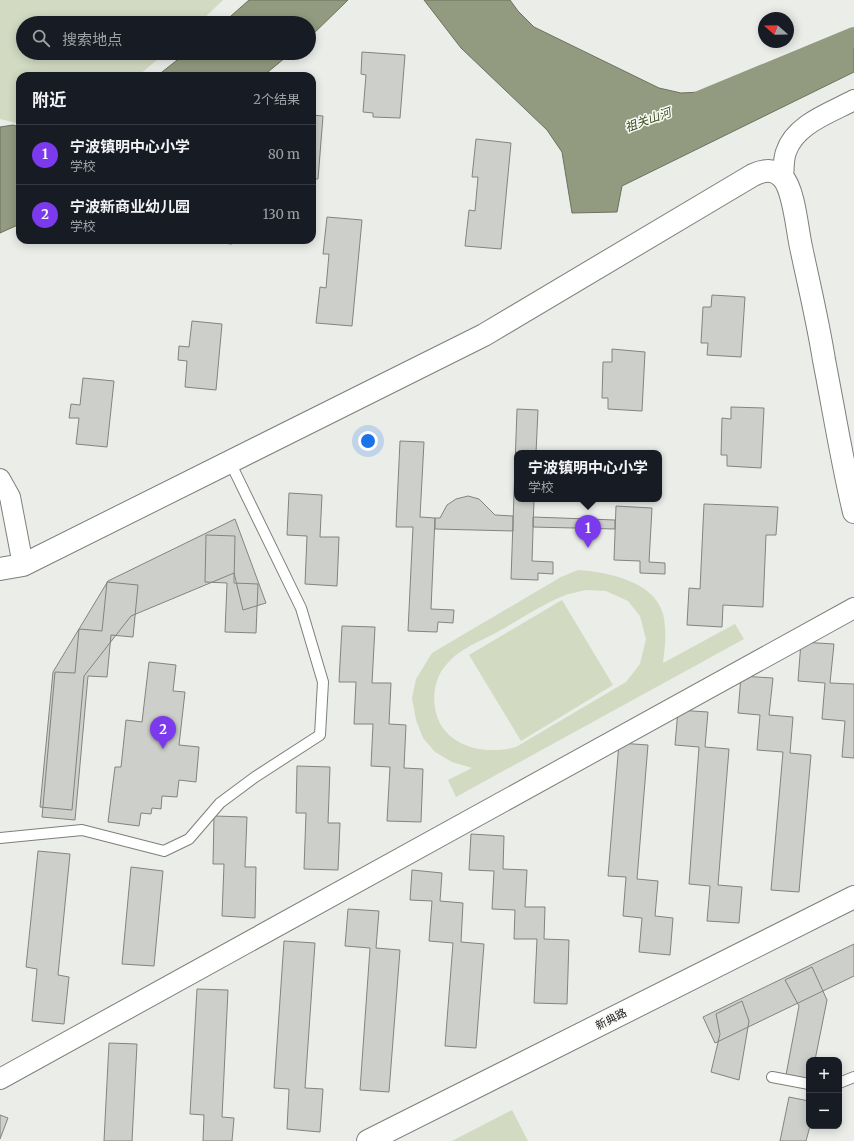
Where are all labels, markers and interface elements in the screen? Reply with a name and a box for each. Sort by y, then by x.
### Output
north arrow [758,12,794,48]
search box [16,16,316,60]
icon: search [30,27,52,49]
text: 搜索地点 [62,30,122,49]
text: 附近 [32,89,66,111]
text: 2个结果 [253,91,300,108]
water label: 祖关山河 [623,104,675,135]
text: 宁波镇明中心小学 [70,137,190,156]
text: 1 [42,146,48,163]
text: 80 m [268,146,300,163]
text: 学校 [70,158,96,175]
text: 宁波新商业幼儿园 [70,197,190,216]
text: 2 [41,206,49,223]
text: 130 m [263,206,300,223]
text: 学校 [70,218,96,235]
your location [358,431,378,451]
popup [514,450,662,502]
text: 宁波镇明中心小学 [528,458,648,477]
text: 学校 [528,479,554,496]
pin: 1 [575,515,601,548]
pin: 2 [150,716,176,749]
street label: 新典路 [593,1005,629,1033]
map controls [806,1057,842,1129]
button: + [806,1057,842,1093]
button: − [806,1093,842,1129]

